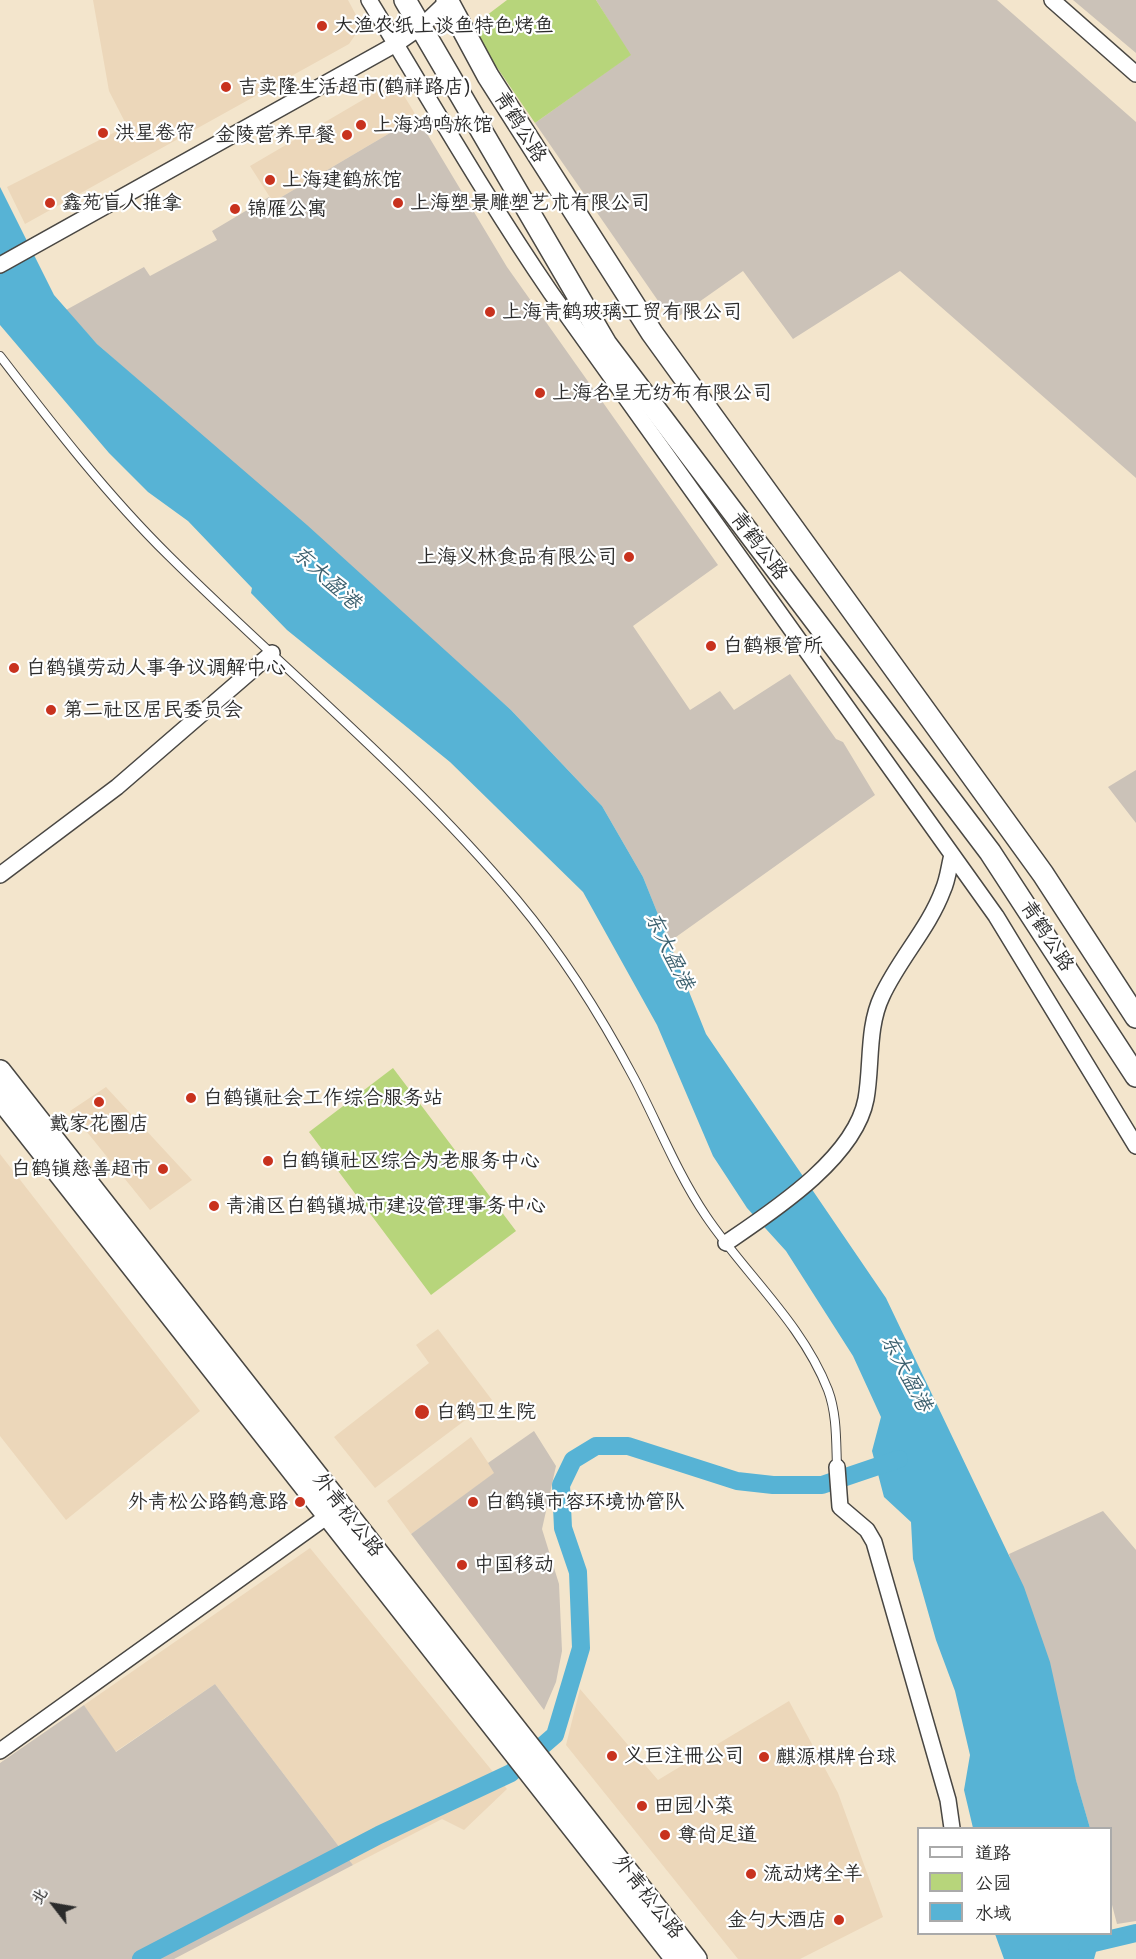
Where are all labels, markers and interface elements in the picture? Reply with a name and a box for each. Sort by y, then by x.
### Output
place label: 大渔农纸上谈鱼特色烤鱼 [334,14,554,38]
marker: 大渔农纸上谈鱼特色烤鱼 [315,19,329,33]
place label: 吉卖隆生活超市(鹤祥路店) [238,75,470,99]
marker: 吉卖隆生活超市(鹤祥路店) [219,80,233,94]
street label: 青鹤公路 [489,87,551,167]
place label: 上海鸿鸣旅馆 [373,113,493,137]
marker: 上海鸿鸣旅馆 [354,118,368,132]
place label: 洪星卷帘 [115,121,195,145]
place label: 金陵营养早餐 [215,123,335,147]
marker: 洪星卷帘 [96,126,110,140]
marker: 金陵营养早餐 [340,128,354,142]
place label: 上海建鹤旅馆 [282,168,402,192]
marker: 上海建鹤旅馆 [263,173,277,187]
place label: 鑫苑盲人推拿 [62,191,182,215]
place label: 上海塑景雕塑艺术有限公司 [410,191,650,215]
marker: 鑫苑盲人推拿 [43,196,57,210]
marker: 上海塑景雕塑艺术有限公司 [391,196,405,210]
place label: 锦雁公寓 [247,197,327,221]
marker: 锦雁公寓 [228,202,242,216]
place label: 上海青鹤玻璃工贸有限公司 [502,300,742,324]
marker: 上海青鹤玻璃工贸有限公司 [483,305,497,319]
place label: 上海名呈无纺布有限公司 [552,381,772,405]
marker: 上海名呈无纺布有限公司 [533,386,547,400]
street label: 青鹤公路 [725,507,793,585]
water label: 东大盈港 [286,541,366,615]
place label: 上海义林食品有限公司 [417,545,617,569]
marker: 上海义林食品有限公司 [622,550,636,564]
place label: 白鹤粮管所 [723,634,823,658]
marker: 白鹤粮管所 [704,639,718,653]
place label: 白鹤镇劳动人事争议调解中心 [26,656,286,680]
marker: 白鹤镇劳动人事争议调解中心 [7,661,21,675]
place label: 第二社区居民委员会 [63,698,243,722]
marker: 第二社区居民委员会 [44,703,58,717]
street label: 青鹤公路 [1015,896,1079,976]
water label: 东大盈港 [639,908,699,994]
place label: 白鹤镇社会工作综合服务站 [203,1086,443,1110]
marker: 白鹤镇社会工作综合服务站 [184,1091,198,1105]
marker: 戴家花圈店 [92,1095,106,1109]
place label: 戴家花圈店 [49,1112,149,1136]
place label: 白鹤镇社区综合为老服务中心 [280,1149,540,1173]
marker: 白鹤镇社区综合为老服务中心 [261,1154,275,1168]
place label: 白鹤镇慈善超市 [11,1157,151,1181]
marker: 白鹤镇慈善超市 [156,1162,170,1176]
place label: 青浦区白鹤镇城市建设管理事务中心 [226,1194,546,1218]
marker: 青浦区白鹤镇城市建设管理事务中心 [207,1199,221,1213]
water label: 东大盈港 [875,1330,937,1416]
place label: 白鹤卫生院 [436,1400,536,1424]
marker: 白鹤卫生院 [413,1403,431,1421]
street label: 外青松公路 [308,1468,388,1562]
place label: 外青松公路鹤意路 [128,1490,288,1514]
place label: 白鹤镇市容环境协管队 [485,1490,685,1514]
marker: 外青松公路鹤意路 [293,1495,307,1509]
marker: 白鹤镇市容环境协管队 [466,1495,480,1509]
place label: 中国移动 [474,1553,554,1577]
marker: 中国移动 [455,1558,469,1572]
place label: 义巨注册公司 [624,1744,744,1768]
place label: 麒源棋牌台球 [776,1745,896,1769]
marker: 义巨注册公司 [605,1749,619,1763]
marker: 麒源棋牌台球 [757,1750,771,1764]
place label: 田园小菜 [654,1794,734,1818]
marker: 田园小菜 [635,1799,649,1813]
place label: 尊尚足道 [677,1823,757,1847]
legend [917,1827,1112,1935]
marker: 尊尚足道 [658,1828,672,1842]
text: 道路 [975,1841,1011,1864]
street label: 外青松公路 [608,1850,688,1944]
place label: 流动烤全羊 [763,1862,863,1886]
marker: 流动烤全羊 [744,1867,758,1881]
text: 公园 [975,1871,1011,1894]
north arrow [24,1875,84,1935]
text: 北 [26,1884,51,1908]
text: 水域 [975,1901,1011,1924]
place label: 金勺大酒店 [727,1908,827,1932]
marker: 金勺大酒店 [832,1913,846,1927]

